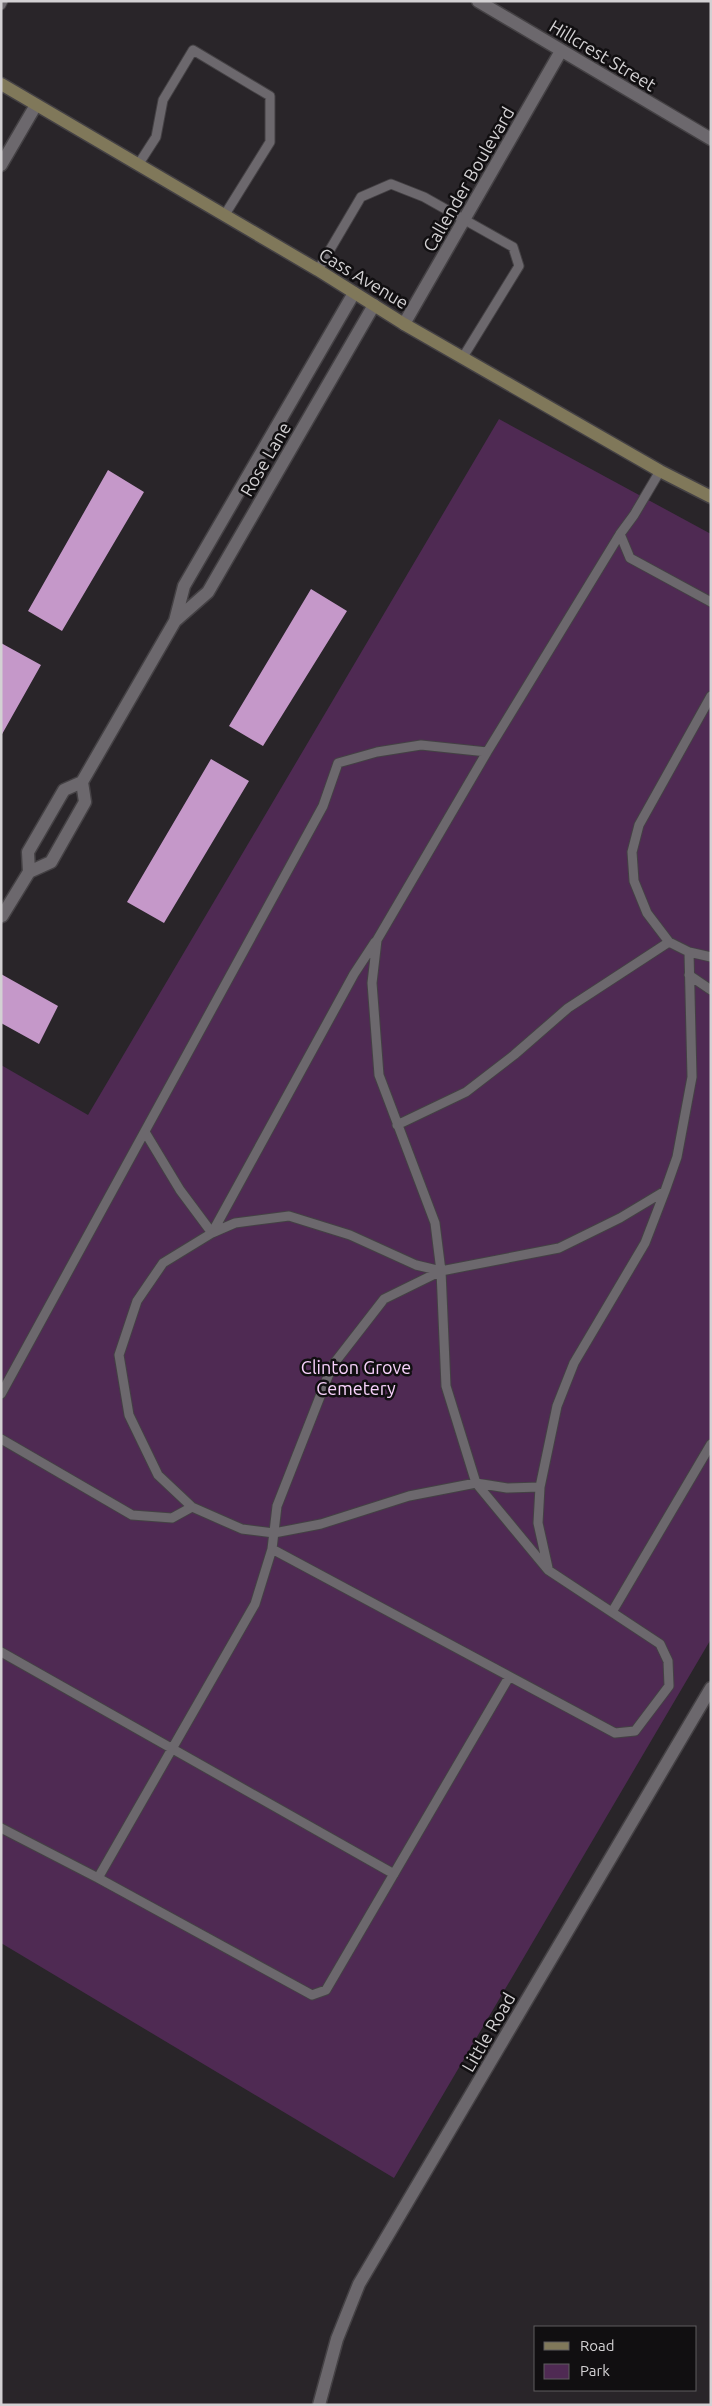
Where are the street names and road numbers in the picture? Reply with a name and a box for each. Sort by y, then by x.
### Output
street label: Hillcrest Street [546,15,660,95]
street label: Callender Boulevard [418,103,518,255]
street label: Cass Avenue [316,243,412,313]
street label: Rose Lane [236,418,294,500]
street label: Little Road [457,1989,519,2075]

